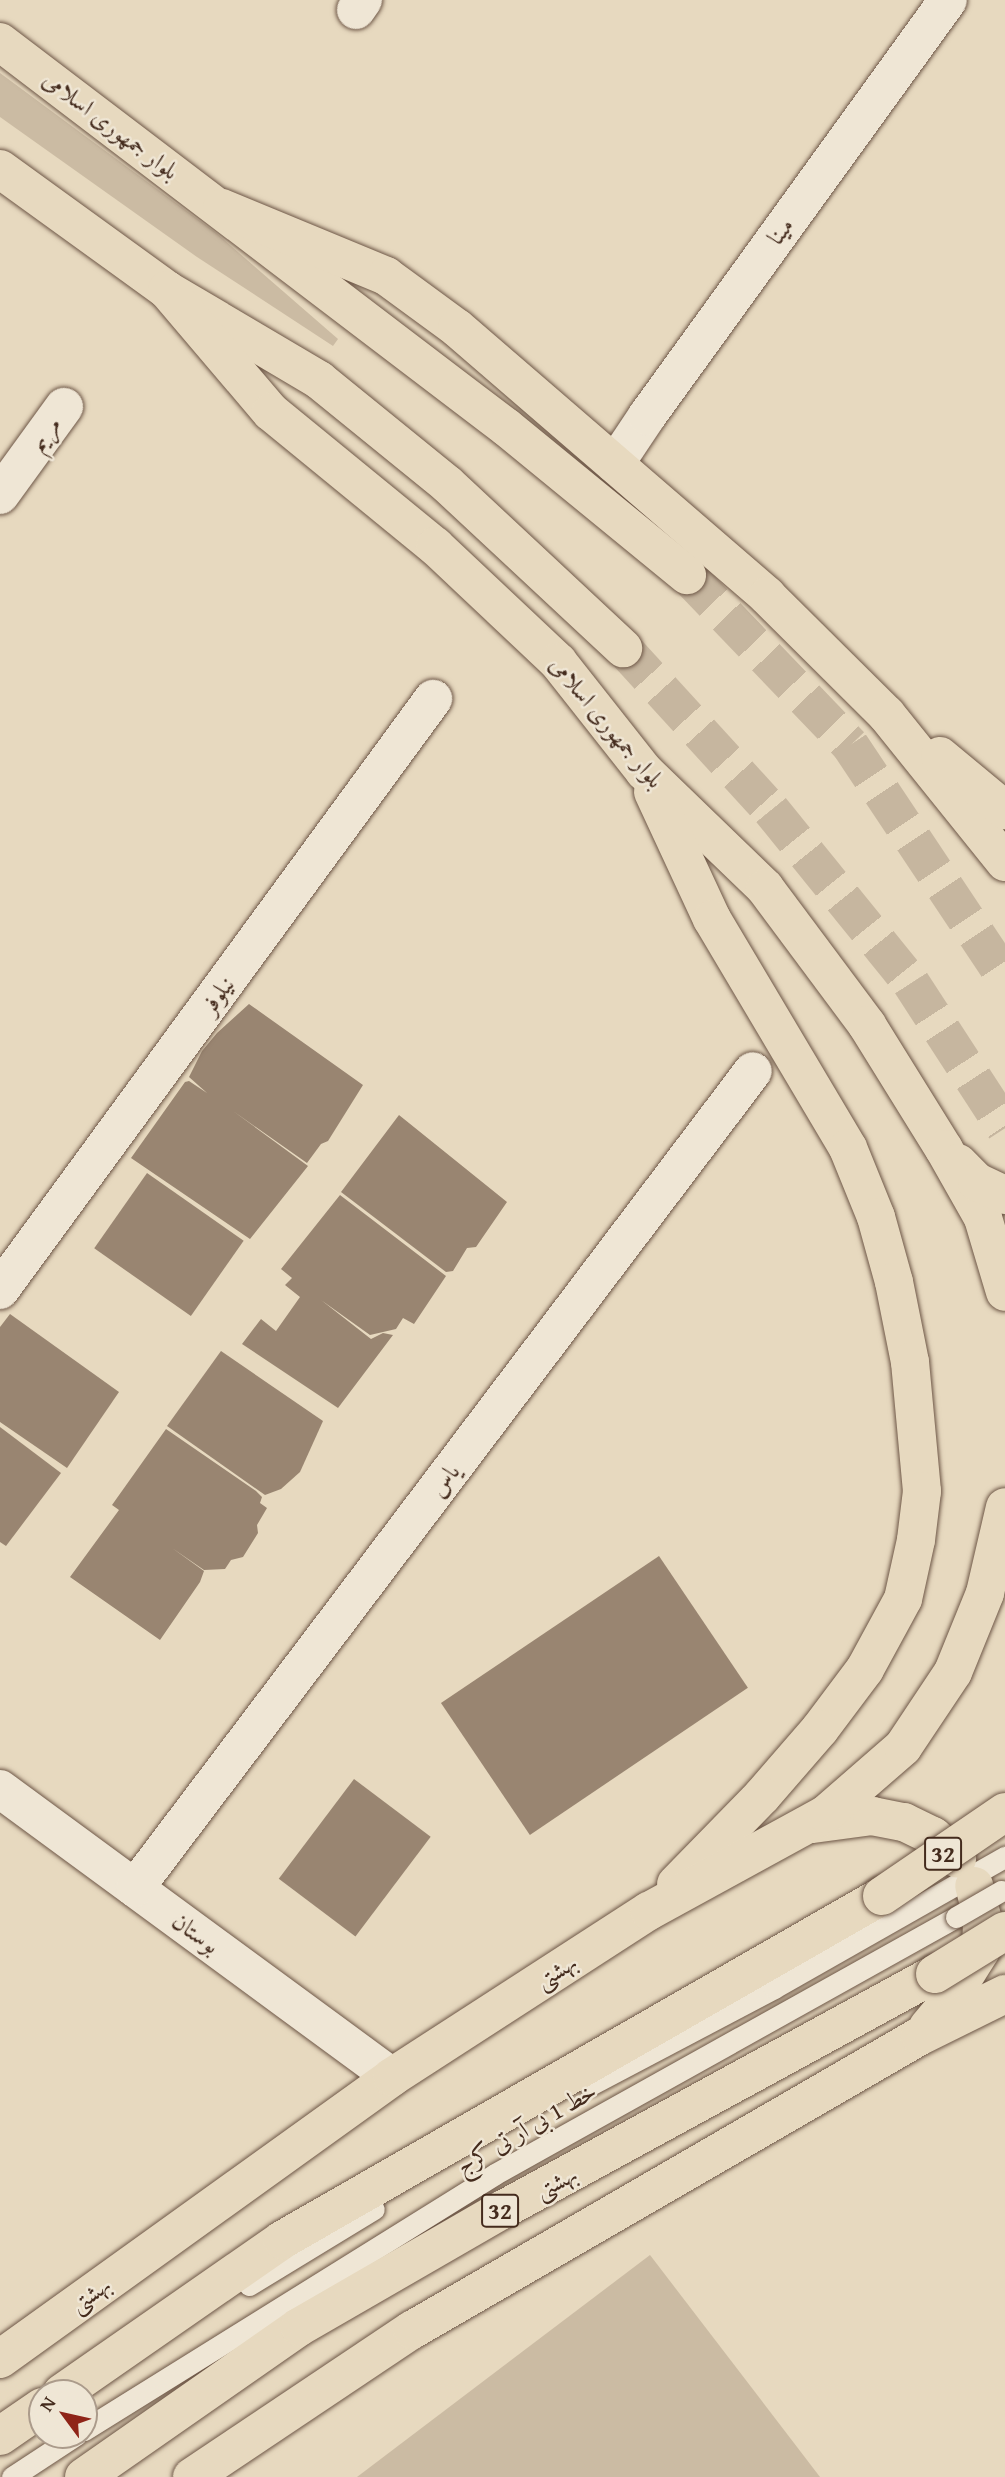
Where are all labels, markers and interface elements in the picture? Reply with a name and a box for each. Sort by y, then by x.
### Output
street label: بلوار جمهوری اسلامی [37,64,185,186]
street label: مینا [761,212,799,250]
street label: مریم [23,411,67,457]
street label: بلوار جمهوری اسلامی [544,650,670,794]
street label: نیلوفر [194,970,240,1020]
street label: یاس [422,1458,466,1502]
road number: 32 [924,1834,962,1873]
street label: بوستان [167,1906,225,1960]
street label: بهشتى [530,1947,582,1995]
street label: خط 1 بی آر تی کرج [450,2076,602,2180]
street label: بهشتی [530,2159,582,2205]
road number: 32 [481,2192,519,2230]
street label: بهشتى [64,2269,116,2319]
north arrow [28,2379,98,2449]
text: N [32,2391,62,2417]

